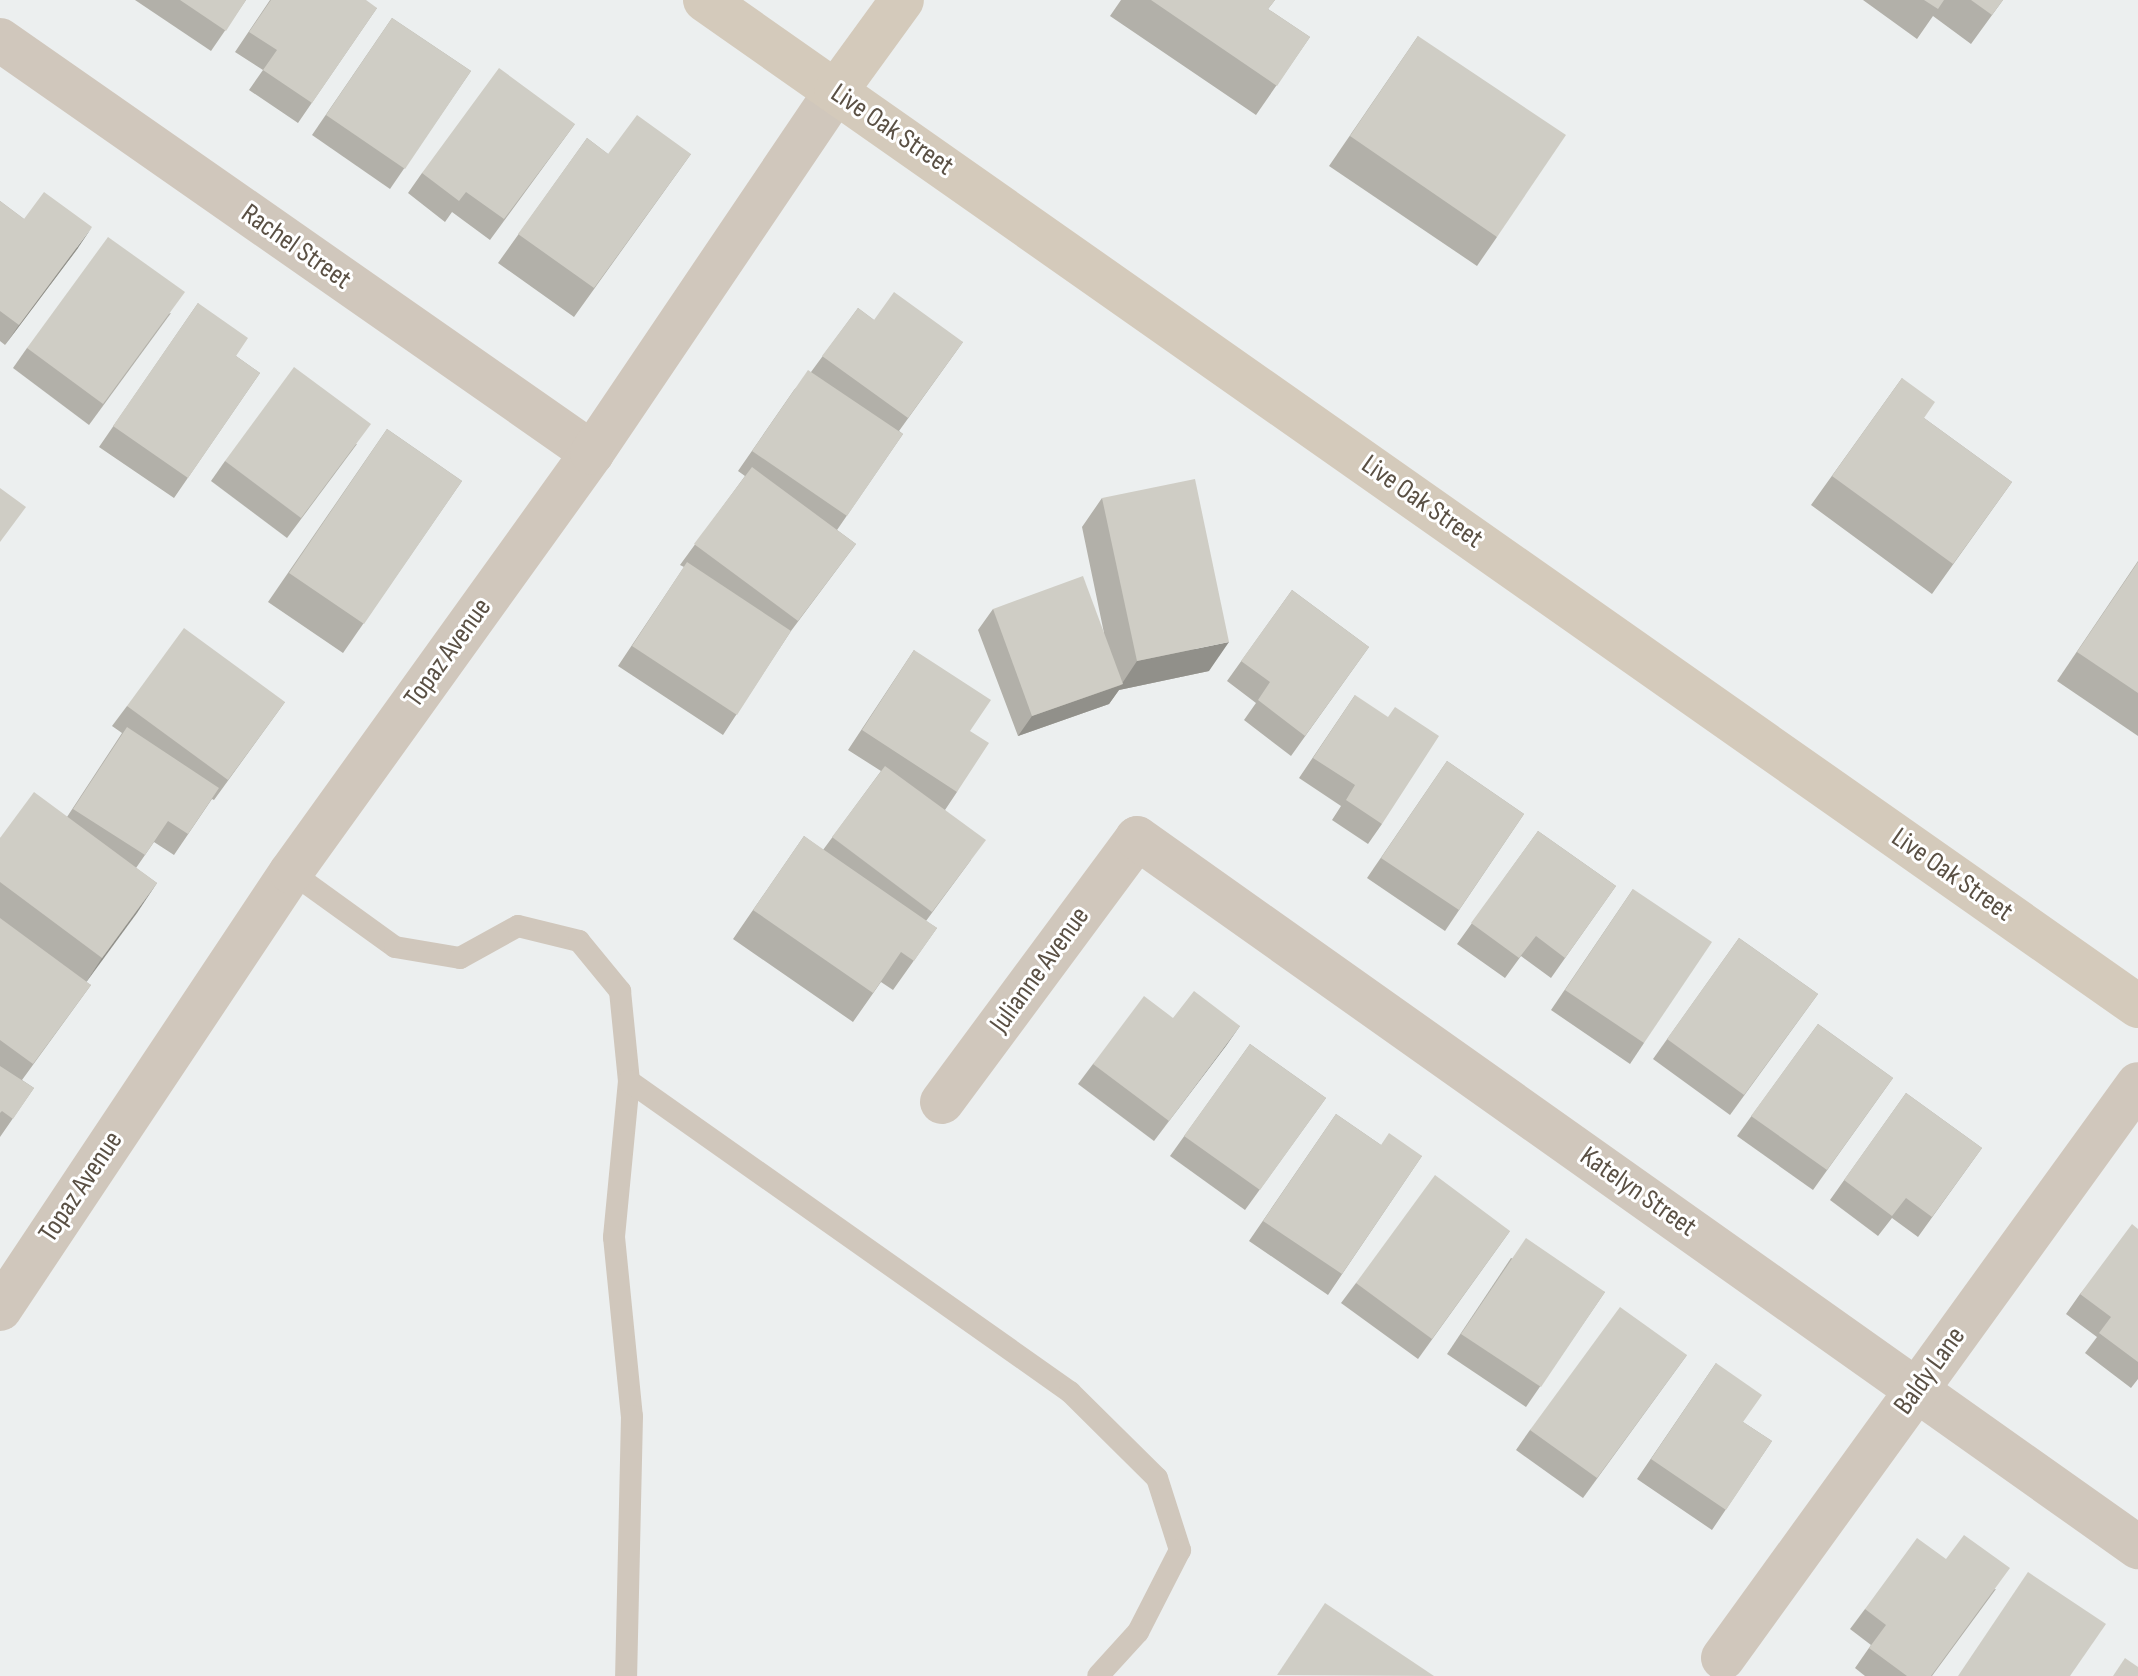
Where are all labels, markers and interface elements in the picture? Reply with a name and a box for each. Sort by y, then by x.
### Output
street label: Live Oak Street [824,77,960,183]
street label: Rachel Street [235,197,357,297]
street label: Live Oak Street [1355,448,1489,556]
street label: Topaz Avenue [397,592,499,714]
street label: Live Oak Street [1885,821,2019,929]
street label: Julianne Avenue [983,901,1097,1039]
street label: Topaz Avenue [32,1125,130,1249]
street label: Katelyn Street [1573,1140,1703,1244]
street label: Baldy Lane [1887,1321,1973,1421]

